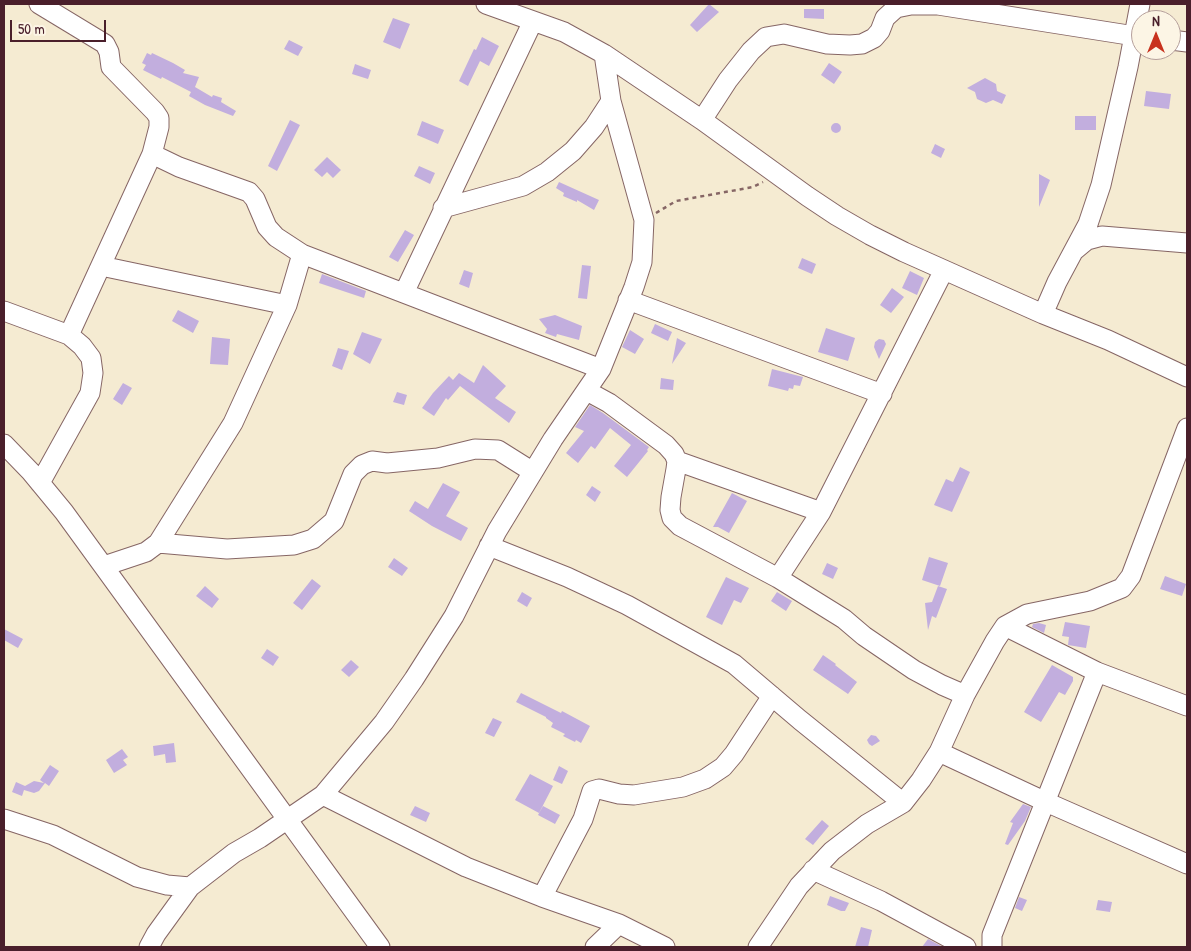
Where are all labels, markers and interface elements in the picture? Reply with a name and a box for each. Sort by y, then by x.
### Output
scale bar [12,10,109,42]
north arrow [1131,10,1181,60]
text: N [1152,11,1160,30]
text: 50 m [18,18,45,39]

